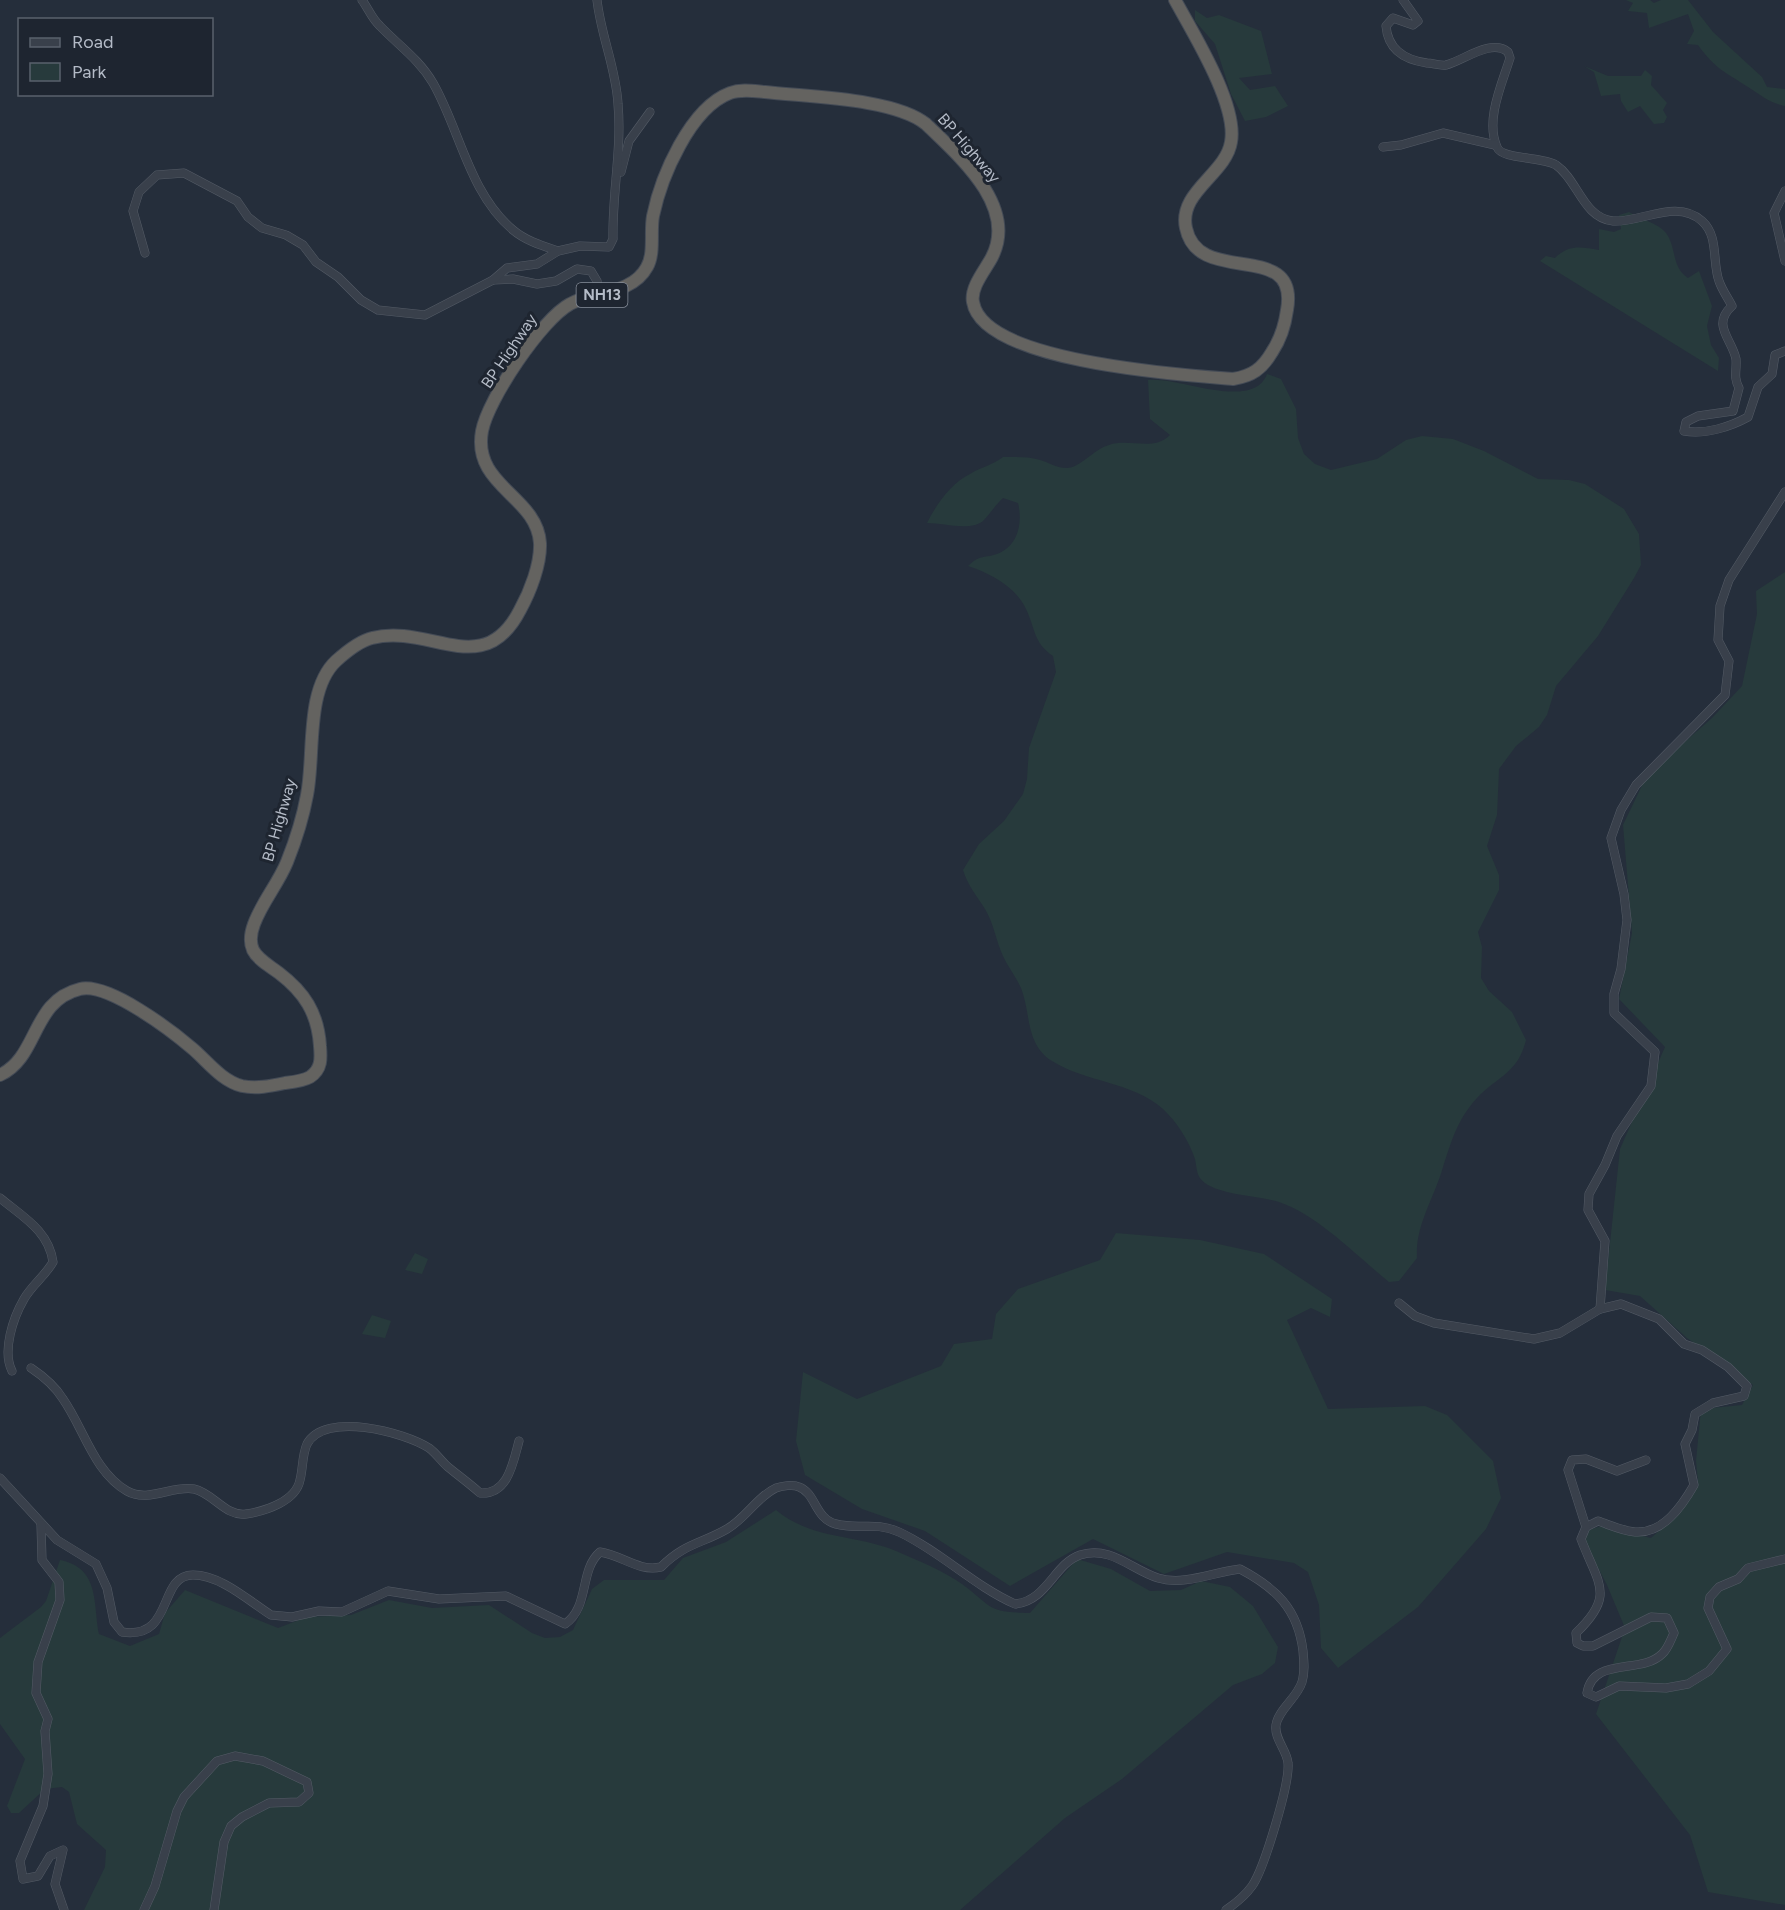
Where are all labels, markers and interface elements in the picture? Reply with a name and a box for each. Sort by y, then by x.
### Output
legend [18,18,213,96]
text: Road [72,31,113,53]
text: Park [72,61,107,83]
street label: BP Highway [934,109,1005,187]
road number: NH13 [576,283,628,307]
street label: BP Highway [477,310,541,392]
street label: BP Highway [258,776,300,864]

